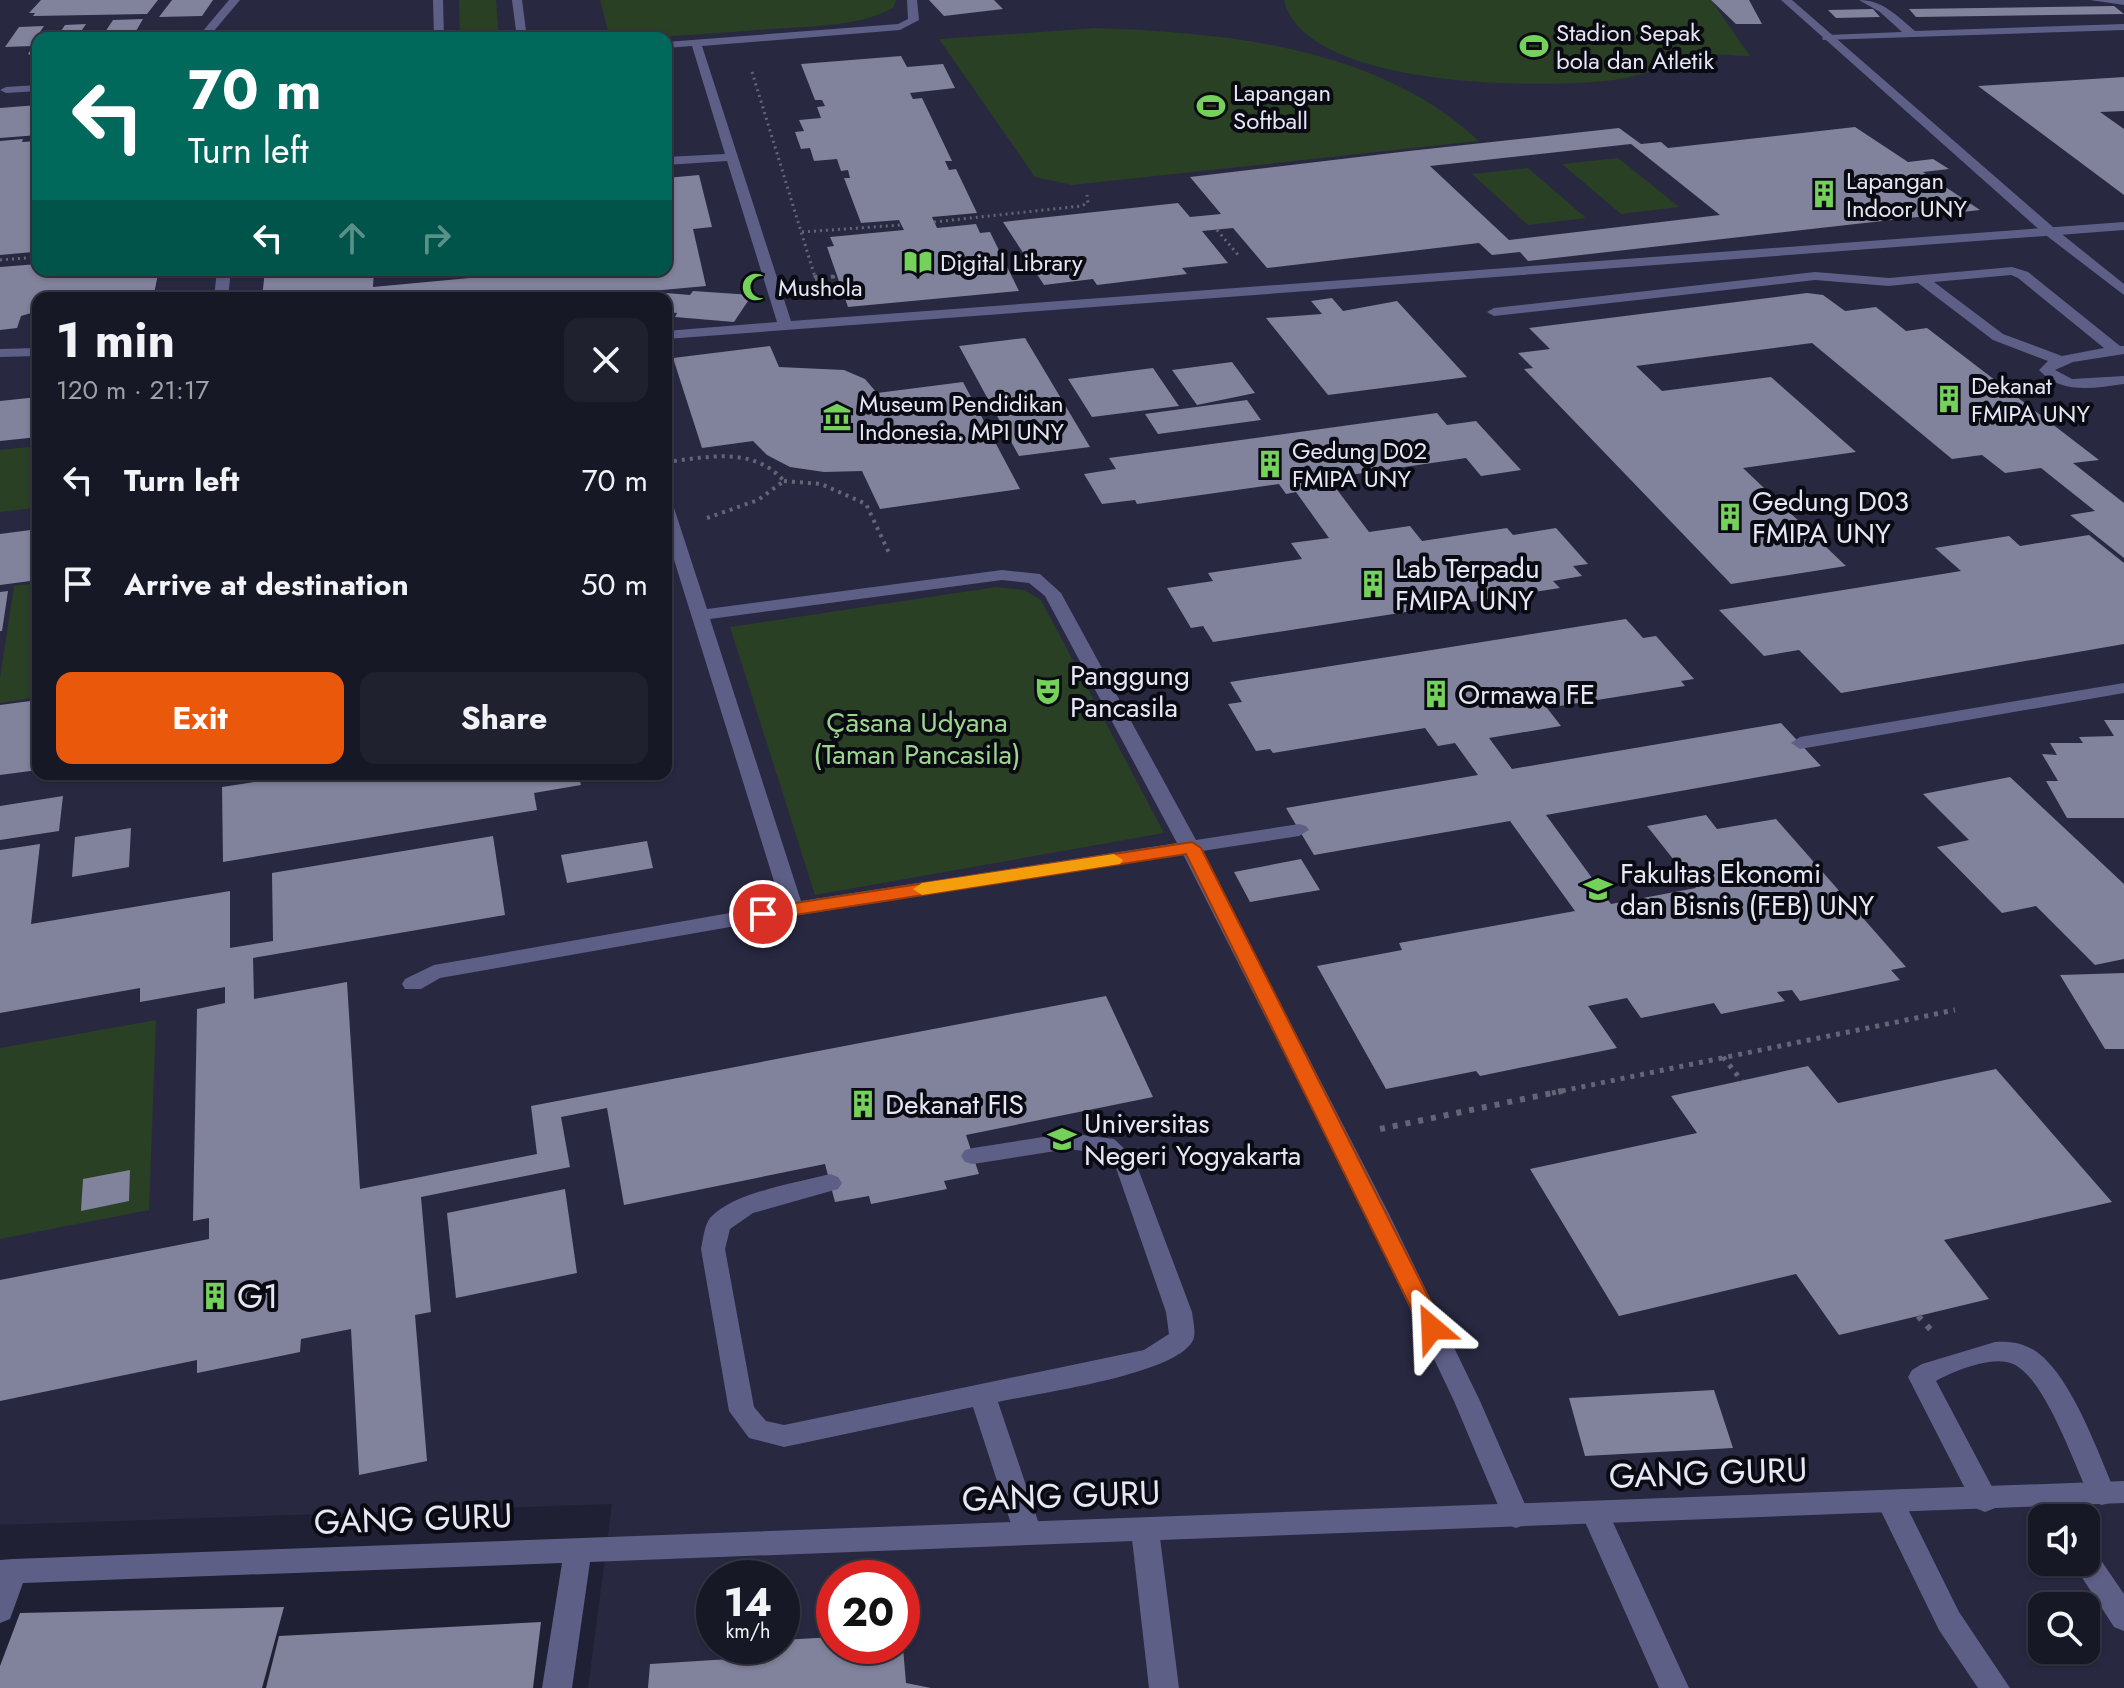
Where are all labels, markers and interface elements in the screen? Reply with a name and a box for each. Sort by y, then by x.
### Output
place label: Stadion Sepak bola dan Atletik [1556,15,1715,78]
sports icon: Stadion Sepak bola dan Atletik [1519,31,1549,61]
text: 70 m [188,49,322,130]
icon: left [56,64,160,168]
place label: Lapangan Softball [1233,75,1331,138]
sports icon: Lapangan Softball [1196,91,1226,121]
text: Turn left [188,124,309,176]
place label: Lapangan Indoor UNY [1846,163,1967,226]
building icon: Lapangan Indoor UNY [1809,179,1839,209]
icon: left [246,216,290,260]
icon: ahead [330,216,374,260]
icon: right [414,216,458,260]
place label: Digital Library [940,245,1083,280]
library icon: Digital Library [903,247,933,277]
place label: Mushola [778,270,862,305]
mosque icon: Mushola [741,272,771,302]
text: 1 min [56,306,175,375]
button: close [564,318,648,402]
place label: Dekanat FMIPA UNY [1971,368,2090,431]
text: 120 m · 21:17 [56,371,209,409]
building icon: Dekanat FMIPA UNY [1934,384,1964,414]
place label: Museum Pendidikan Indonesia. MPI UNY [859,386,1064,449]
museum icon: Museum Pendidikan Indonesia. MPI UNY [822,402,852,432]
place label: Gedung D02 FMIPA UNY [1292,433,1427,496]
building icon: Gedung D02 FMIPA UNY [1255,449,1285,479]
icon: left [56,458,100,502]
text: Turn left [124,459,239,502]
text: 70 m [582,459,648,502]
place label: Gedung D03 FMIPA UNY [1752,481,1909,554]
building icon: Gedung D03 FMIPA UNY [1715,502,1745,532]
place label: Lab Terpadu FMIPA UNY [1395,548,1540,621]
icon: arrive [56,562,100,606]
text: Arrive at destination [124,563,409,606]
text: 50 m [581,563,648,606]
building icon: Lab Terpadu FMIPA UNY [1358,569,1388,599]
place label: Panggung Pancasila [1070,655,1190,728]
button: Exit [56,672,344,764]
button: Share [360,672,648,764]
place label: Ormawa FE [1458,674,1595,715]
theatre icon: Panggung Pancasila [1033,676,1063,706]
building icon: Ormawa FE [1421,679,1451,709]
park label: Çāsana Udyana (Taman Pancasila) [813,702,1021,775]
place label: Fakultas Ekonomi dan Bisnis (FEB) UNY [1620,853,1874,926]
school or university icon: Fakultas Ekonomi dan Bisnis (FEB) UNY [1583,874,1613,904]
pin [729,880,797,948]
icon: arrive [741,892,785,936]
place label: Dekanat FIS [885,1084,1024,1125]
building icon: Dekanat FIS [848,1089,878,1119]
place label: Universitas Negeri Yogyakarta [1084,1103,1301,1176]
school or university icon: Universitas Negeri Yogyakarta [1047,1124,1077,1154]
place label: G1 [237,1272,279,1321]
building icon: G1 [200,1281,230,1311]
position arrow [1390,1286,1474,1370]
street label: GANG GURU [1608,1445,1808,1501]
street label: GANG GURU [961,1468,1161,1524]
street label: GANG GURU [313,1491,513,1547]
map controls [2028,1504,2100,1664]
button: sound [2028,1504,2100,1576]
speed limit sign: 20 [816,1560,920,1664]
text: 14 [724,1573,772,1631]
button: search [2028,1592,2100,1664]
text: km/h [725,1617,771,1646]

